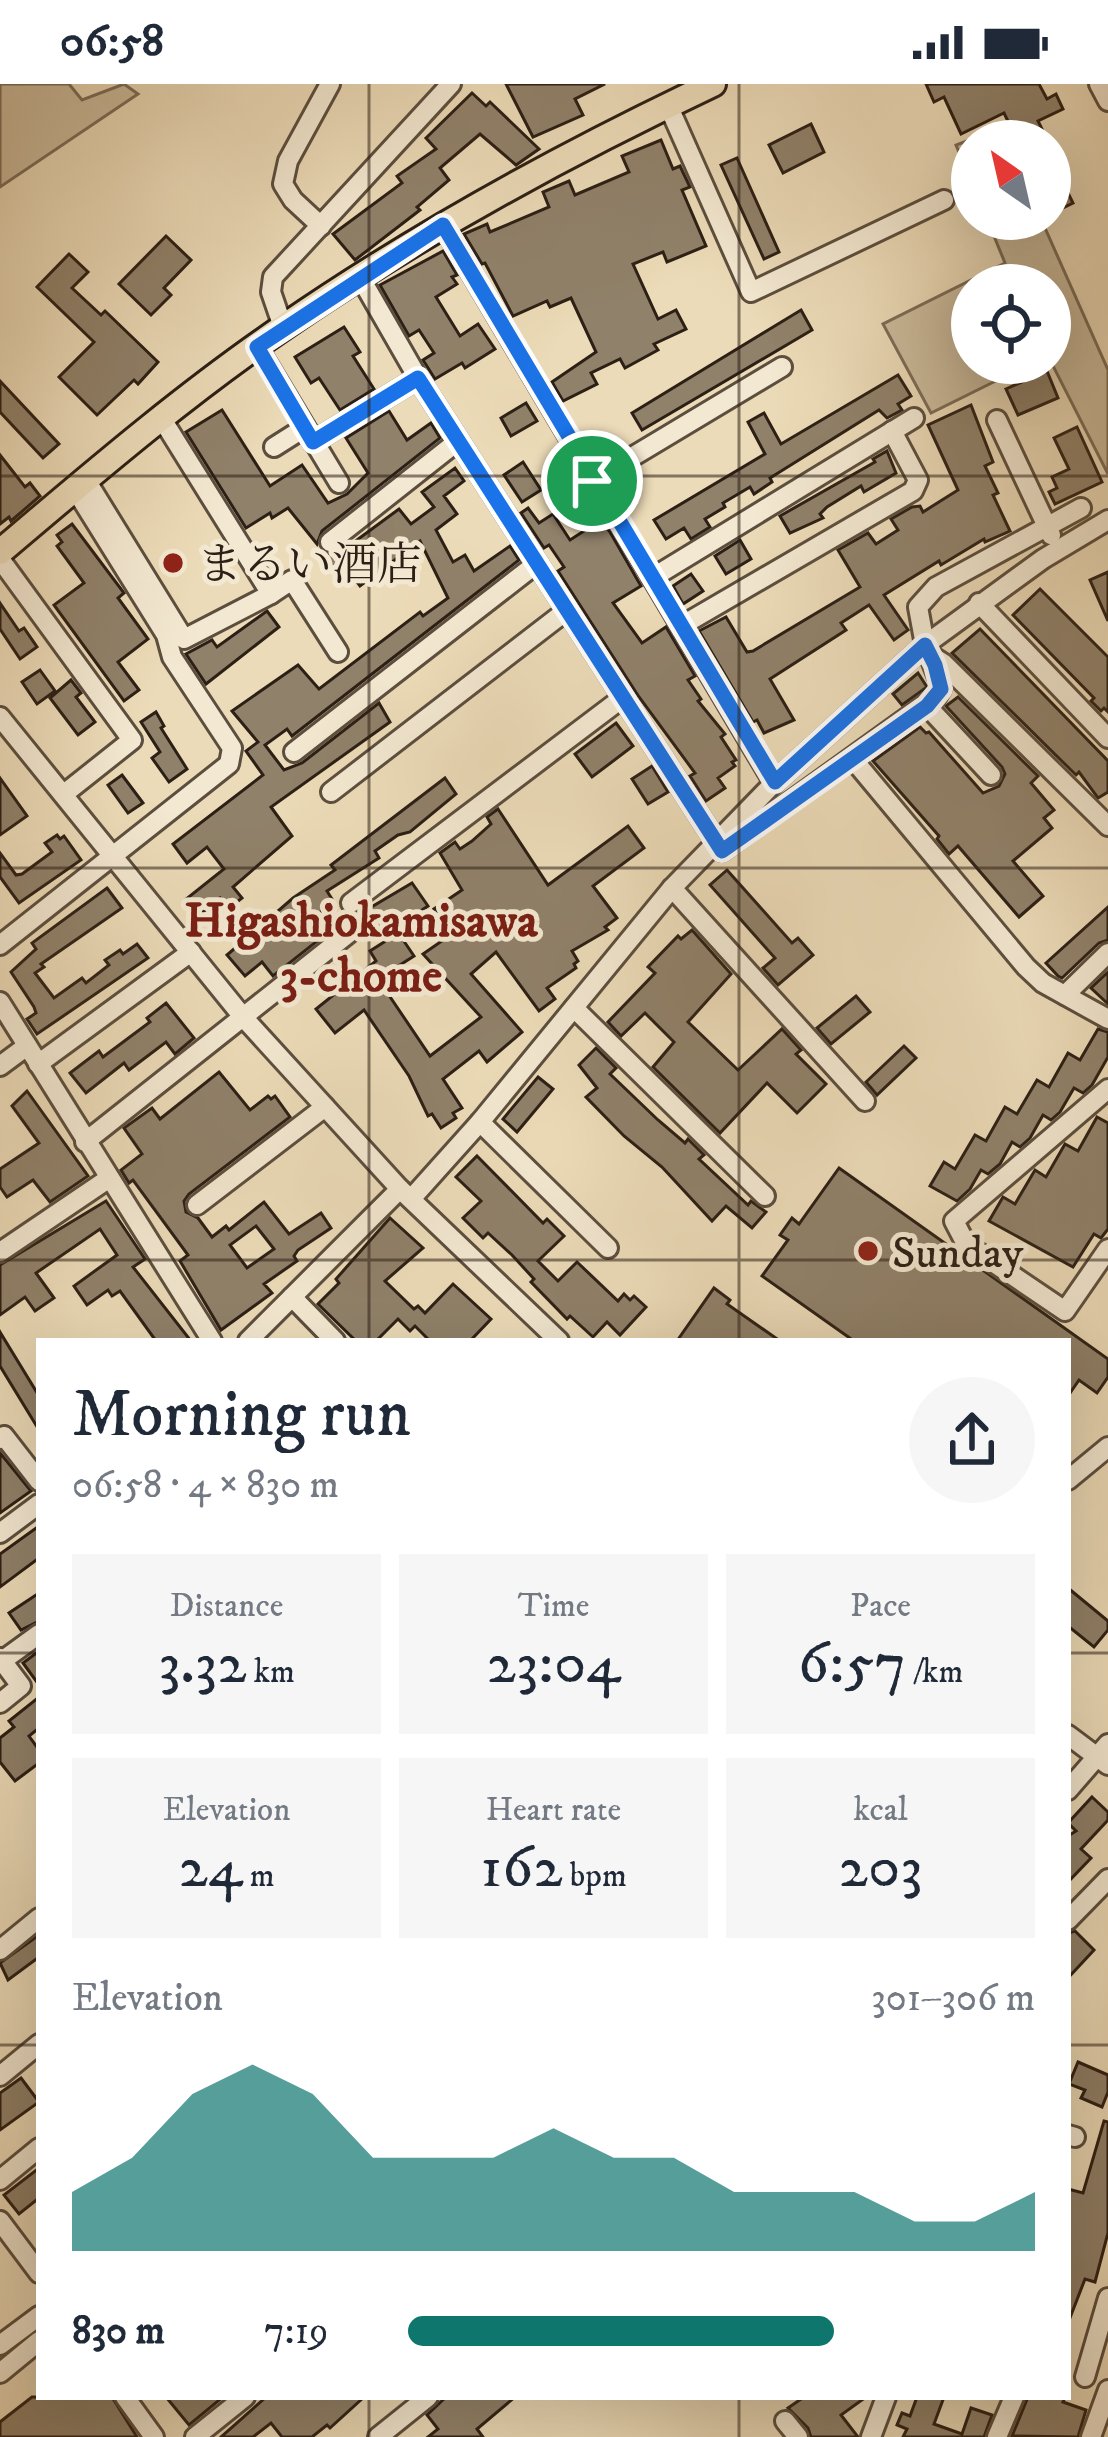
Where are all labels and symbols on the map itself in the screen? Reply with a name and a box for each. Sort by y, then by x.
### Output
north arrow [951,120,1071,240]
pin [541,430,643,532]
place label: まるい酒店 [197,538,422,594]
marker: まるい酒店 [160,550,186,576]
district label: Higashiokamisawa 3-chome [184,892,538,1007]
place label: Sunday [892,1226,1024,1282]
marker: Sunday [855,1238,881,1264]

